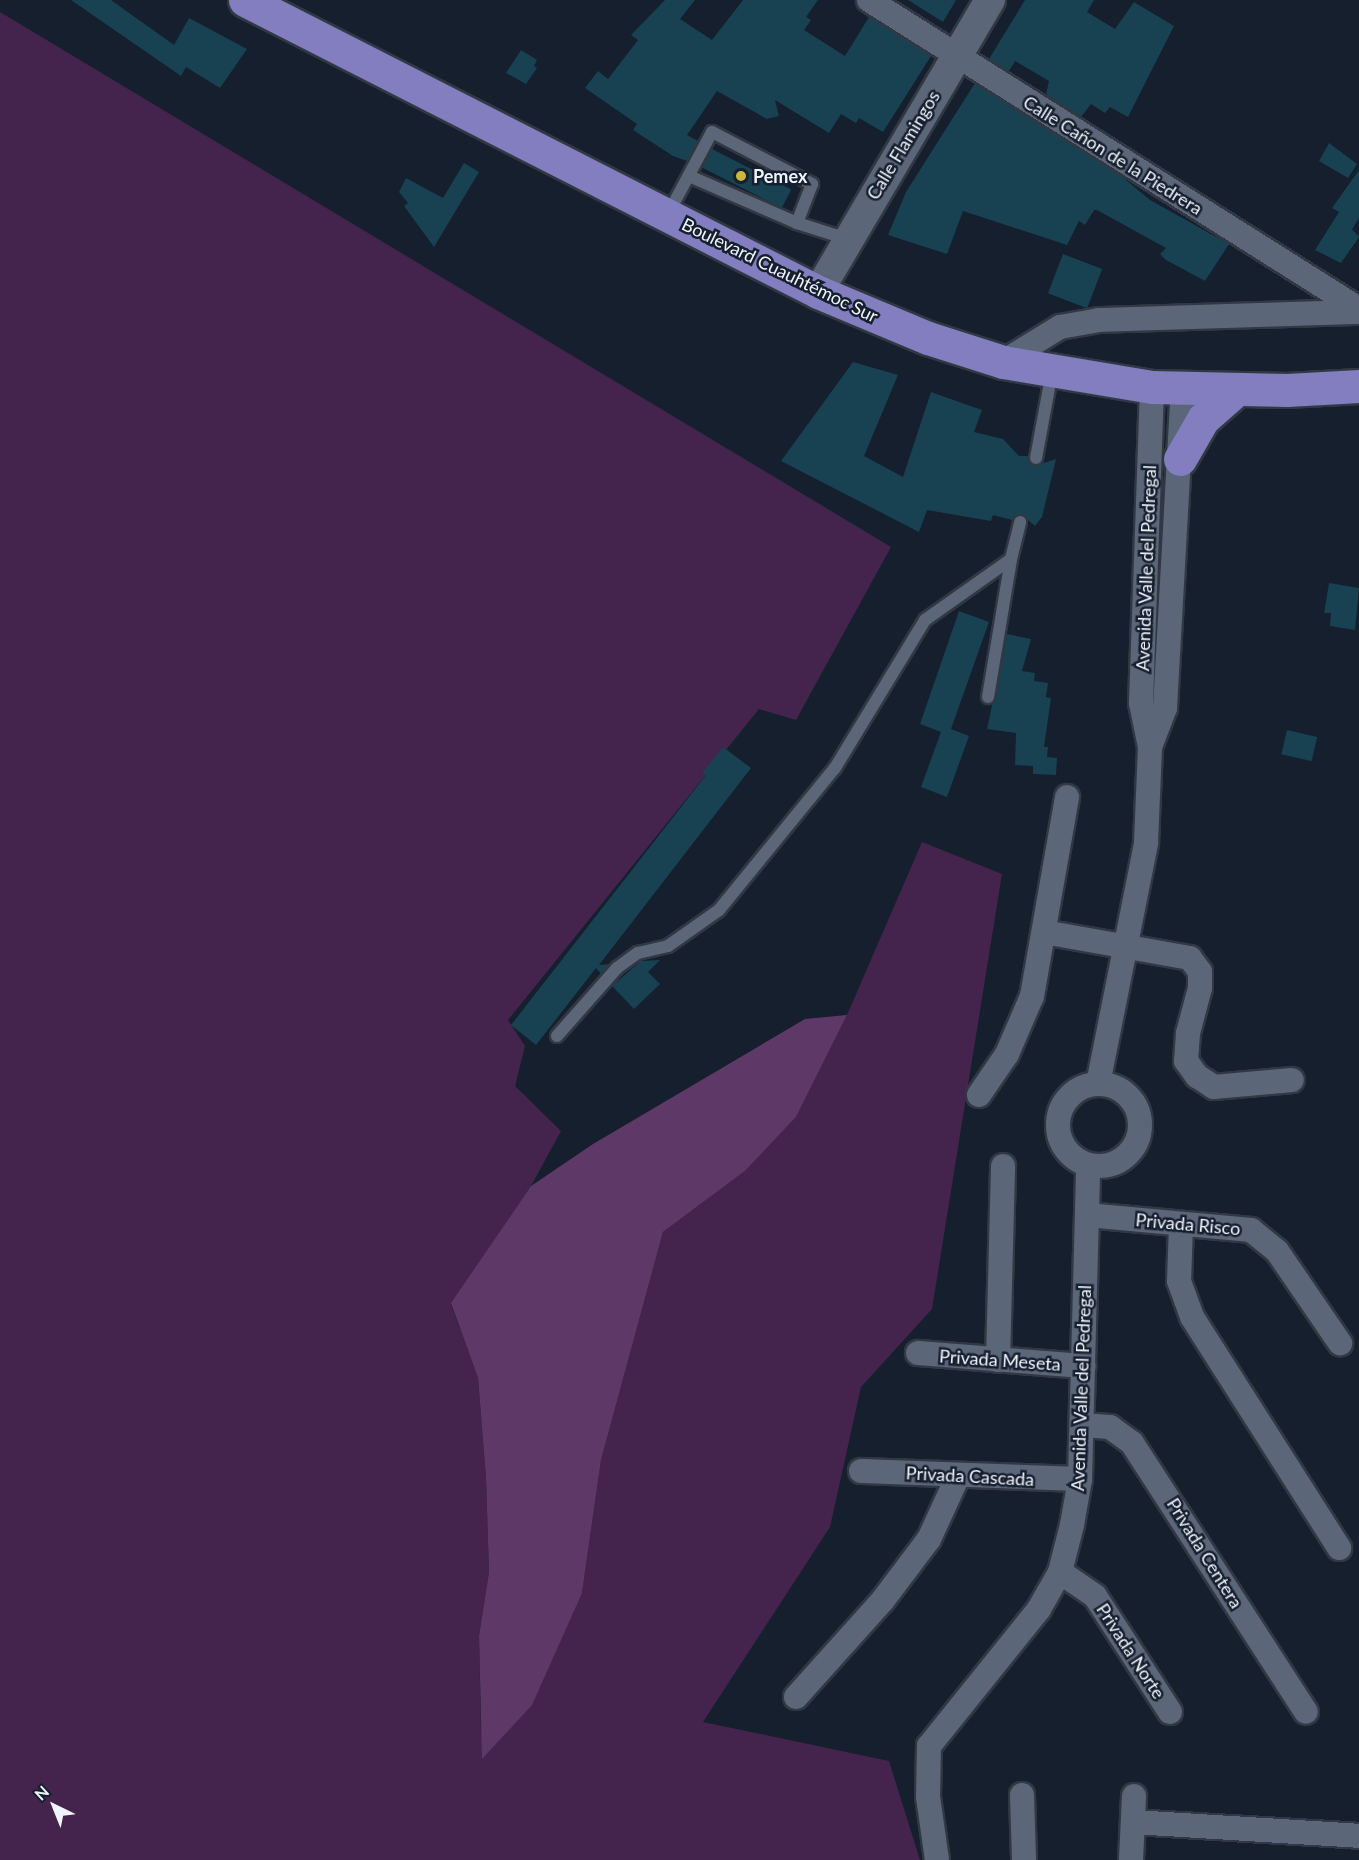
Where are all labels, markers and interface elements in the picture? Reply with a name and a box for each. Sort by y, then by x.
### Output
street label: Calle Flamingos [862,87,944,203]
street label: Calle Cañon de la Piedrera [1019,91,1207,219]
place label: Pemex [753,165,807,187]
marker: Pemex [734,169,748,183]
street label: Boulevard Cuauhtémoc Sur [678,213,882,327]
street label: Avenida Valle del Pedregal [1132,464,1160,672]
street label: Privada Risco [1135,1209,1241,1239]
street label: Avenida Valle del Pedregal [1067,1284,1095,1492]
street label: Privada Meseta [939,1345,1061,1375]
street label: Privada Cascada [905,1462,1035,1490]
street label: Privada Centera [1163,1494,1247,1612]
street label: Privada Norte [1092,1599,1170,1703]
north arrow [24,1776,84,1836]
text: N [30,1781,52,1804]

